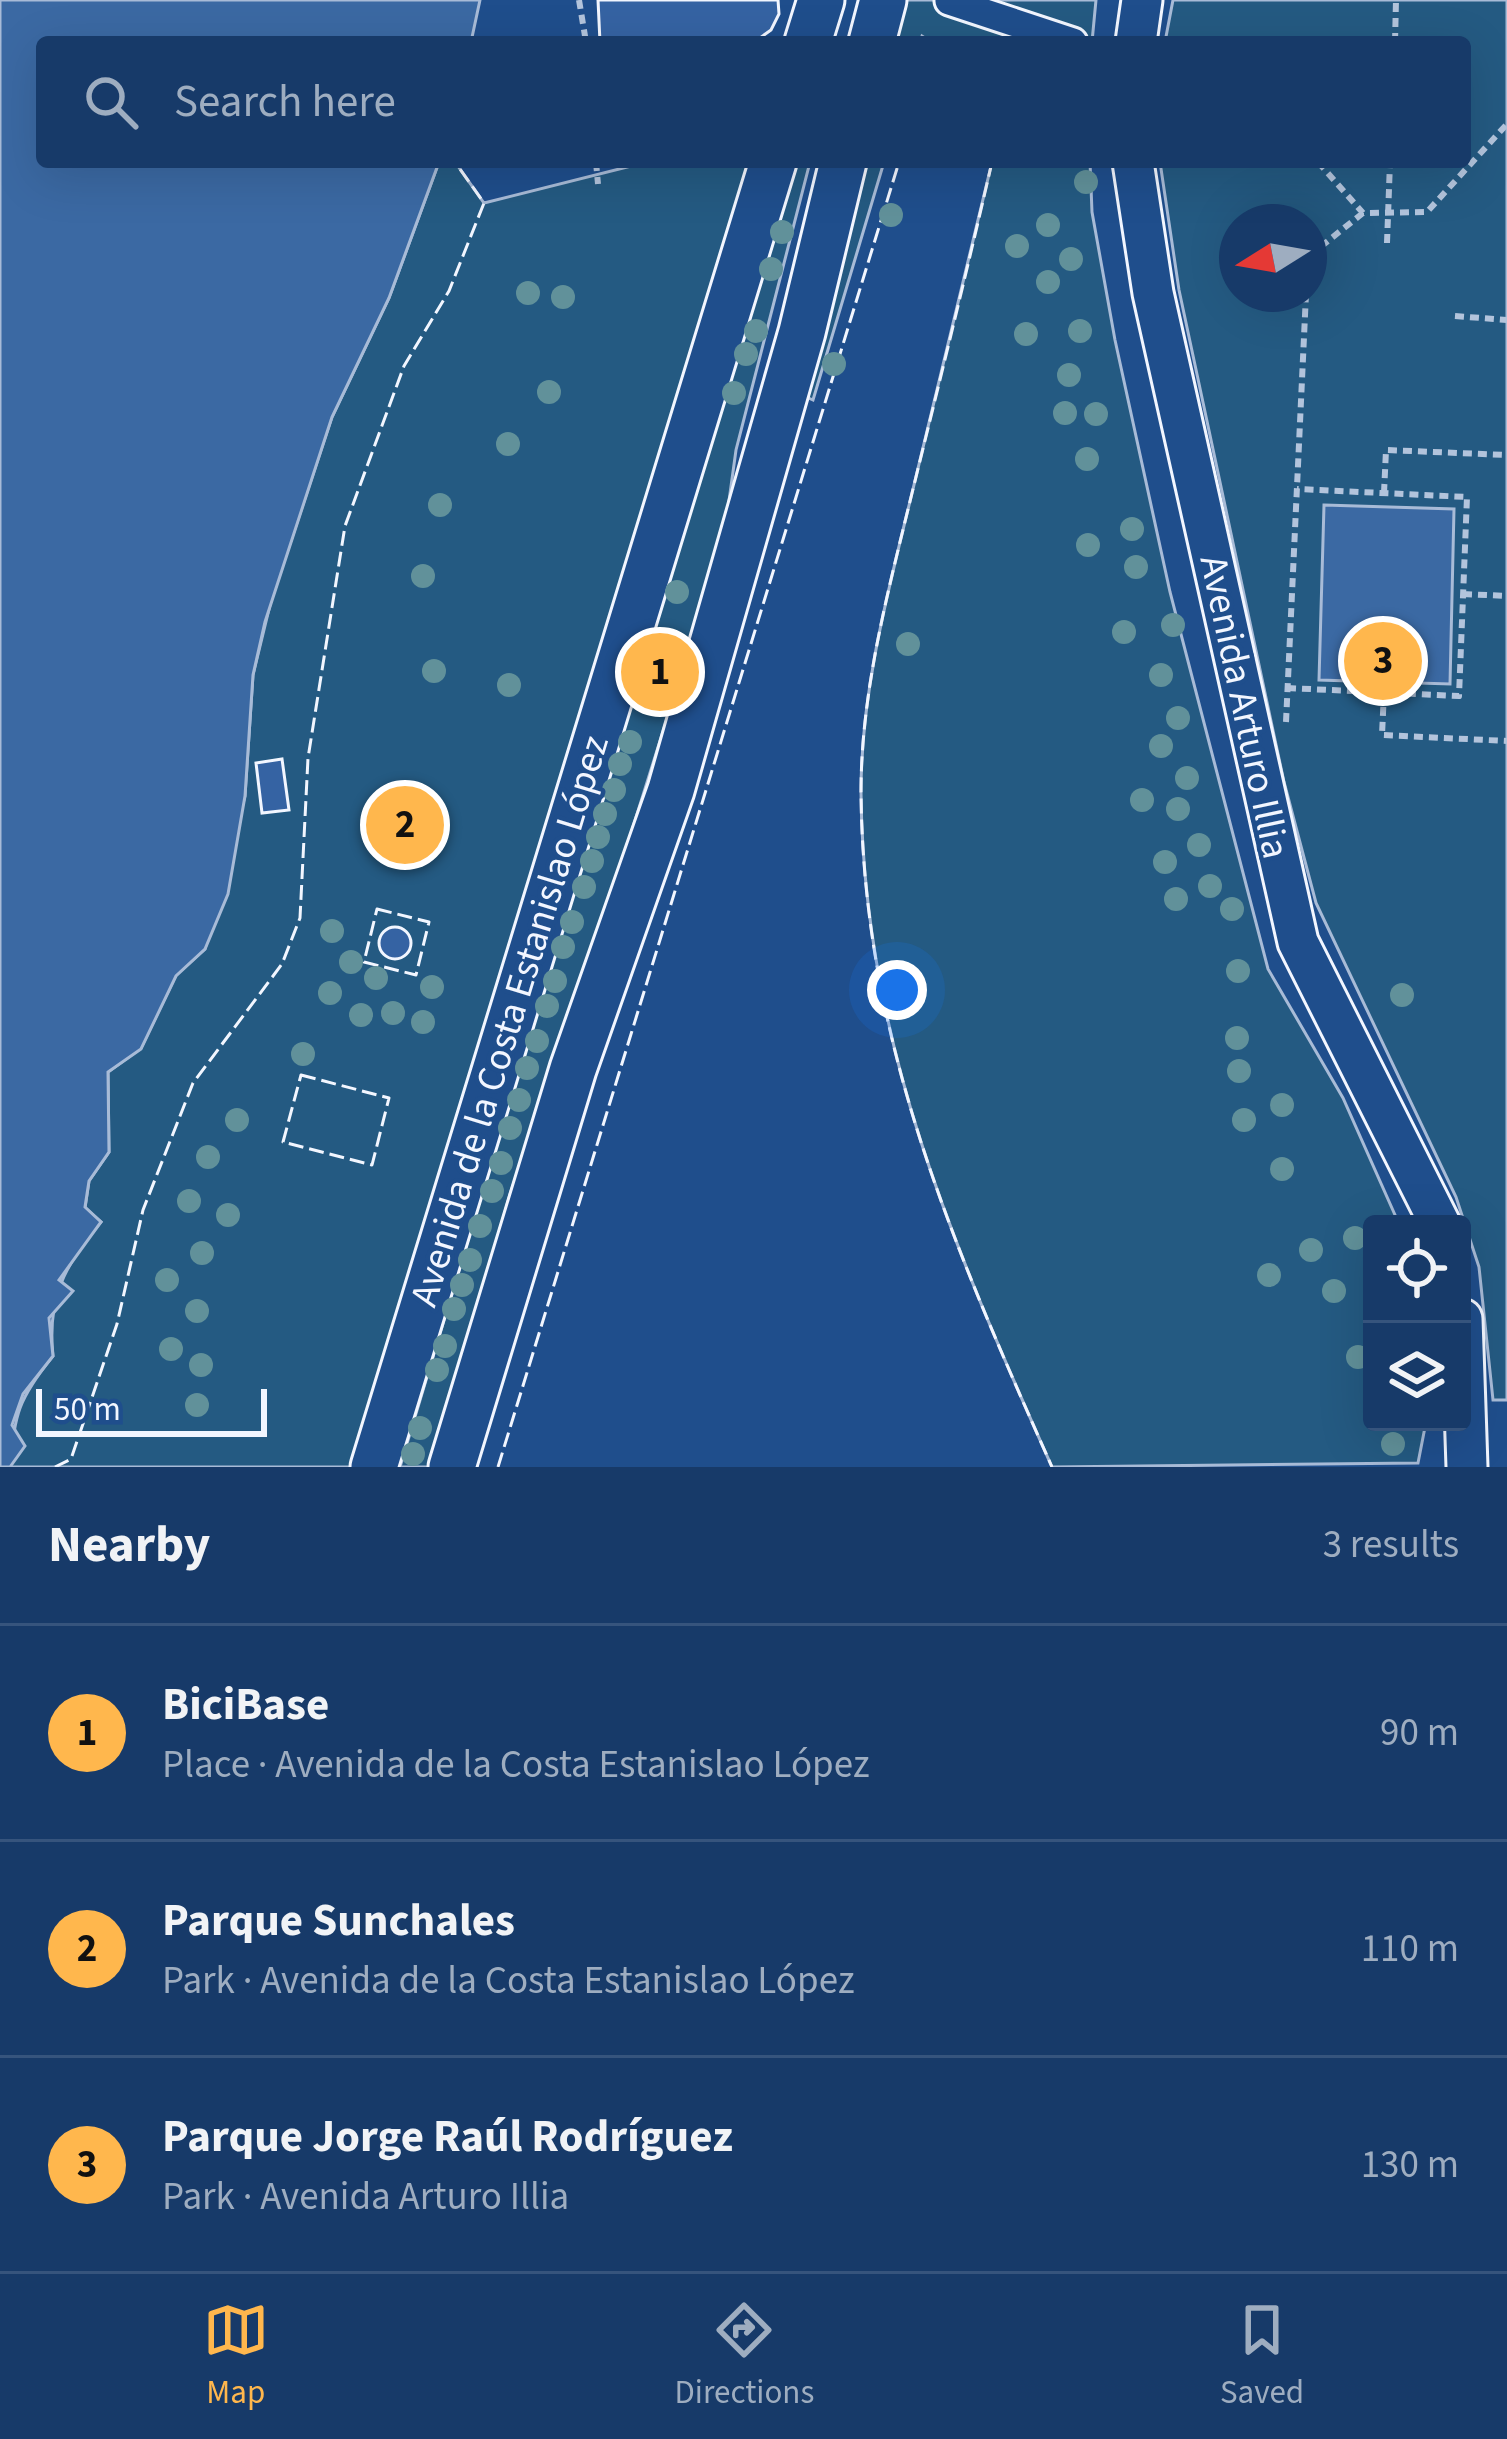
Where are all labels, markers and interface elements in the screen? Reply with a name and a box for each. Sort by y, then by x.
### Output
search box [36,36,1471,168]
icon: search [78,69,144,135]
text: Search here [174,70,396,134]
north arrow [1219,204,1327,312]
street label: Avenida Arturo Illia [1184,550,1304,864]
pin: 3 [1344,616,1422,706]
pin: 1 [621,627,699,717]
street label: Avenida de la Costa Estanislao López [396,729,624,1313]
pin: 2 [366,780,444,870]
your location [867,960,927,1020]
map controls [1363,1215,1471,1431]
button: locate [1363,1215,1471,1323]
button: layers [1363,1323,1471,1431]
scale bar [36,1383,267,1436]
text: 50 m [54,1386,121,1433]
text: Nearby [48,1509,210,1581]
text: 3 results [1323,1517,1459,1573]
text: BiciBase [162,1673,329,1737]
text: 1 [77,1705,97,1761]
text: 90 m [1380,1705,1459,1761]
text: Place · Avenida de la Costa Estanislao López [162,1737,870,1793]
text: Parque Sunchales [162,1889,515,1953]
text: 2 [77,1921,97,1977]
text: 110 m [1361,1921,1459,1977]
text: Park · Avenida de la Costa Estanislao López [162,1953,855,2009]
text: Parque Jorge Raúl Rodríguez [162,2105,733,2169]
text: 3 [77,2137,97,2193]
text: 130 m [1361,2137,1459,2193]
text: Park · Avenida Arturo Illia [162,2169,569,2225]
tab: Map [203,2297,269,2416]
tab: Directions [675,2297,814,2416]
tab: Saved [1220,2297,1304,2416]

